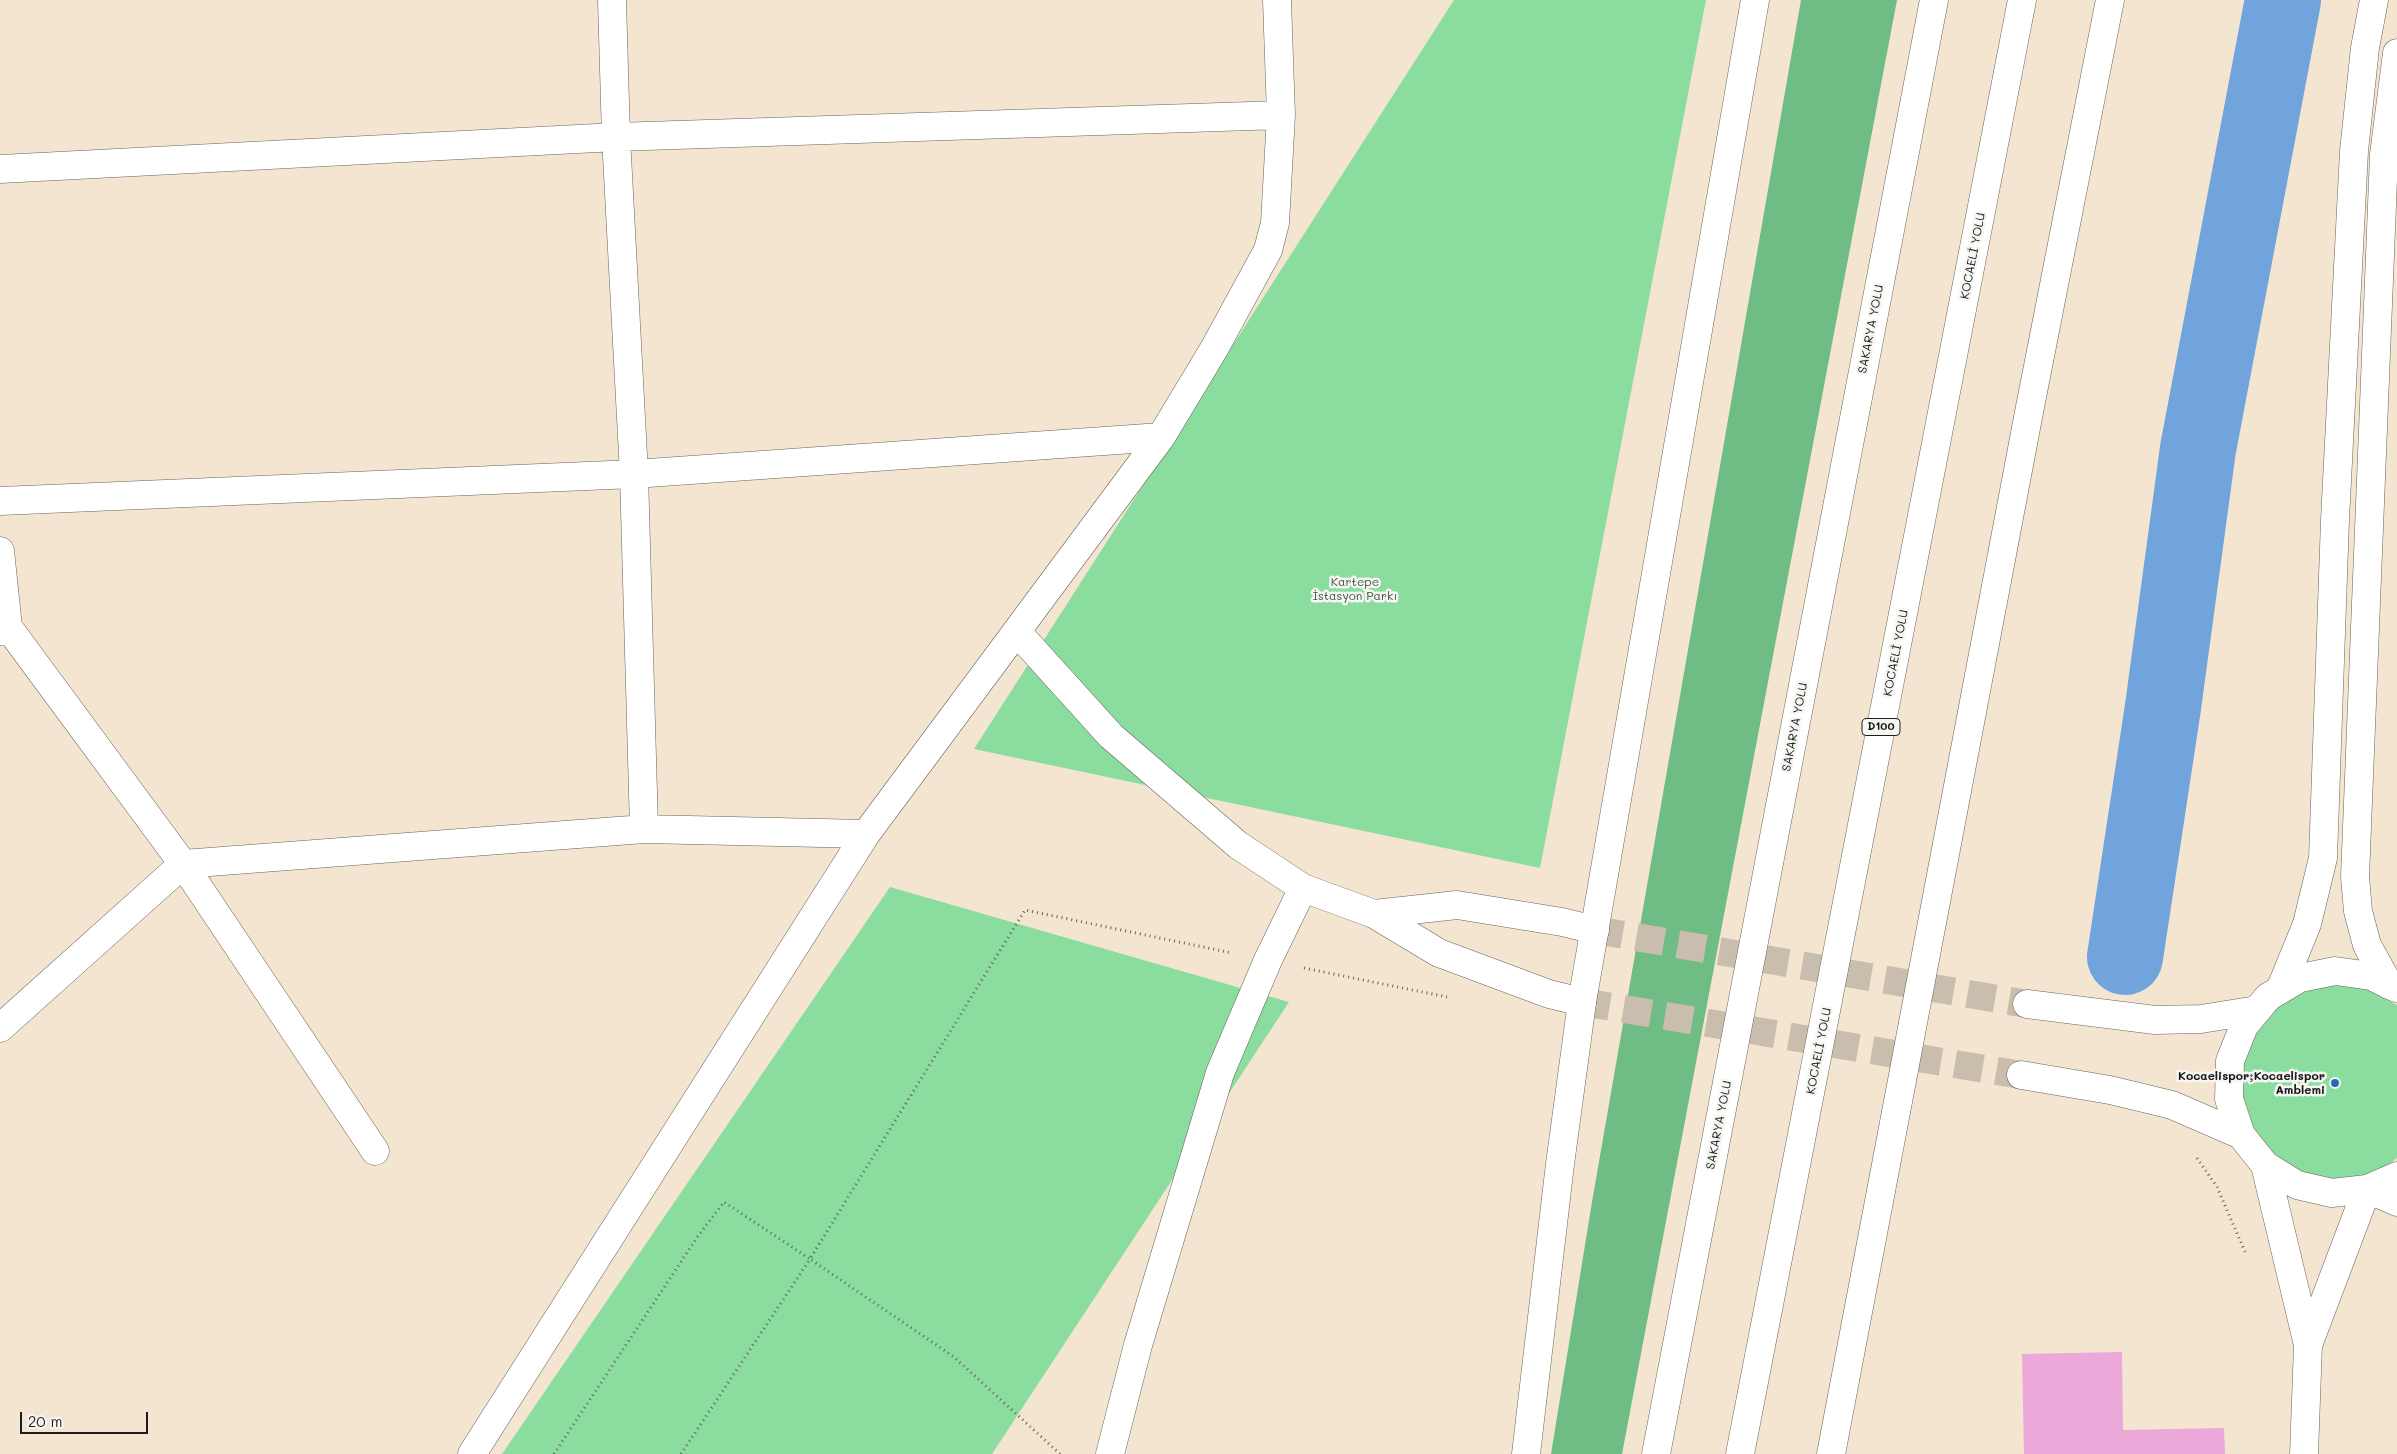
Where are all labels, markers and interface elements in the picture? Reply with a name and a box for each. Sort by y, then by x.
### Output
street label: KOCAELİ YOLU [1958,212,1988,300]
street label: SAKARYA YOLU [1855,283,1887,375]
park label: Kartepe İstasyon Parkı [1313,575,1397,603]
street label: KOCAELİ YOLU [1881,609,1911,697]
street label: SAKARYA YOLU [1779,681,1811,773]
road number: D100 [1862,719,1900,736]
street label: KOCAELİ YOLU [1804,1007,1834,1095]
place label: Kocaelispor;Kocaelispor Amblemi [2178,1069,2325,1097]
marker: Kocaelispor;Kocaelispor Amblemi [2329,1077,2341,1089]
street label: SAKARYA YOLU [1703,1079,1735,1171]
scale bar [22,1402,150,1434]
text: 20 m [28,1411,62,1431]

